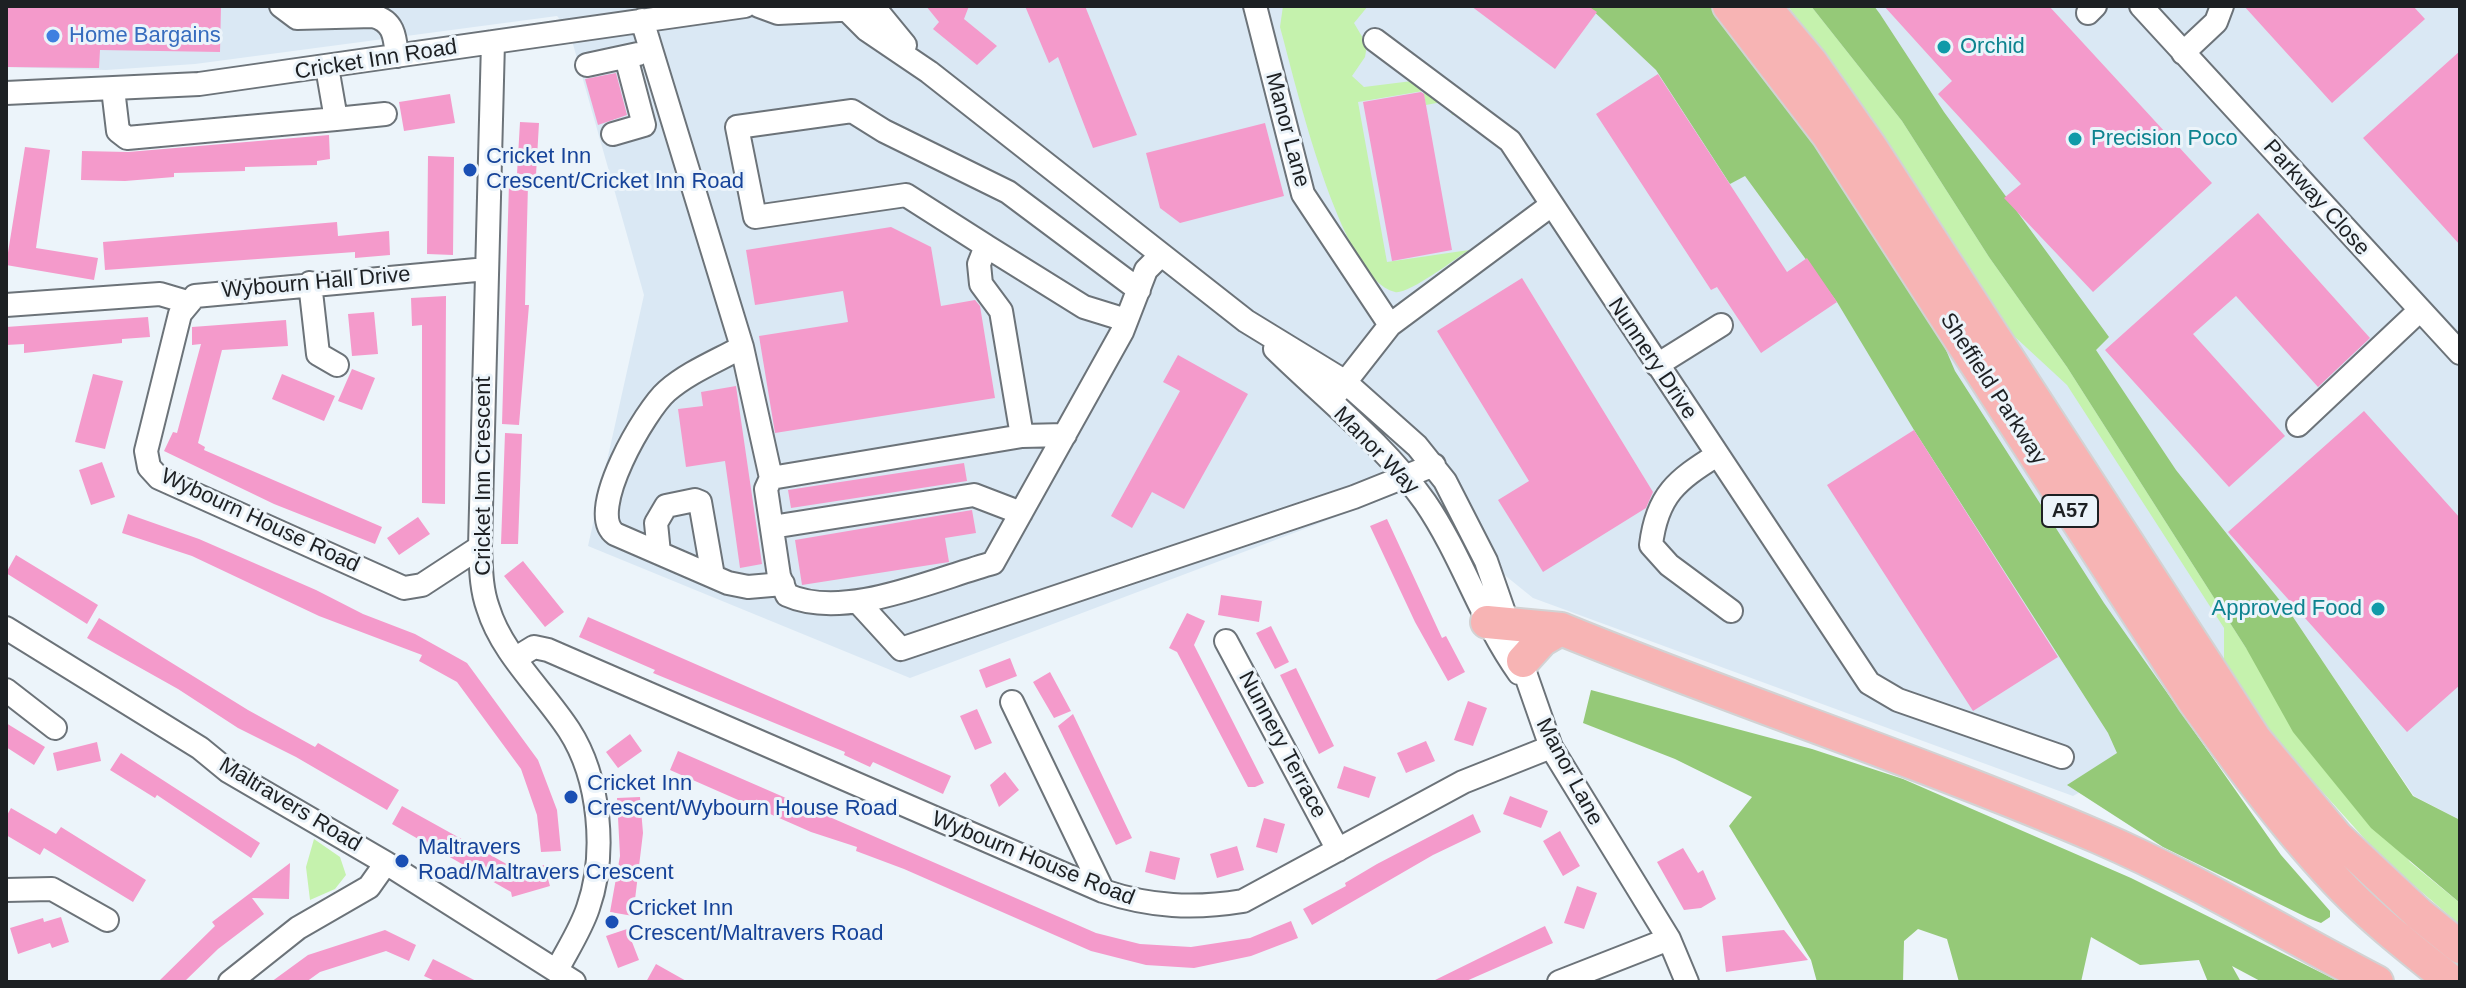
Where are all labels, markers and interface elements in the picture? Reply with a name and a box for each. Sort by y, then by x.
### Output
place label: Home Bargains [69,23,221,49]
marker: Home Bargains [44,27,62,45]
street label: Cricket Inn Road [293,34,459,86]
place label: Orchid [1960,34,2025,60]
marker: Orchid [1935,38,1953,56]
street label: Manor Lane [1259,70,1315,190]
place label: Precision Poco [2091,126,2238,152]
marker: Precision Poco [2066,130,2084,148]
street label: Parkway Close [2257,135,2375,261]
place label: Cricket Inn Crescent/Cricket Inn Road [486,144,744,196]
marker: Cricket Inn Crescent/Cricket Inn Road [461,161,479,179]
street label: Wybourn Hall Drive [221,262,411,304]
street label: Nunnery Drive [1602,293,1702,425]
street label: Sheffield Parkway [1934,308,2052,470]
street label: Cricket Inn Crescent [471,376,497,576]
street label: Manor Way [1328,402,1424,500]
street label: Wybourn House Road [156,463,364,579]
road number: A57 [2042,495,2098,527]
place label: Approved Food [2212,596,2362,622]
marker: Approved Food [2369,600,2387,618]
street label: Nunnery Terrace [1232,667,1332,823]
street label: Manor Lane [1530,714,1608,830]
street label: Maltravers Road [214,752,366,858]
place label: Cricket Inn Crescent/Wybourn House Road [587,771,897,822]
marker: Cricket Inn Crescent/Wybourn House Road [562,788,580,806]
street label: Wybourn House Road [928,806,1138,912]
place label: Maltravers Road/Maltravers Crescent [418,835,674,886]
marker: Maltravers Road/Maltravers Crescent [393,852,411,870]
place label: Cricket Inn Crescent/Maltravers Road [628,896,884,948]
marker: Cricket Inn Crescent/Maltravers Road [603,913,621,931]

